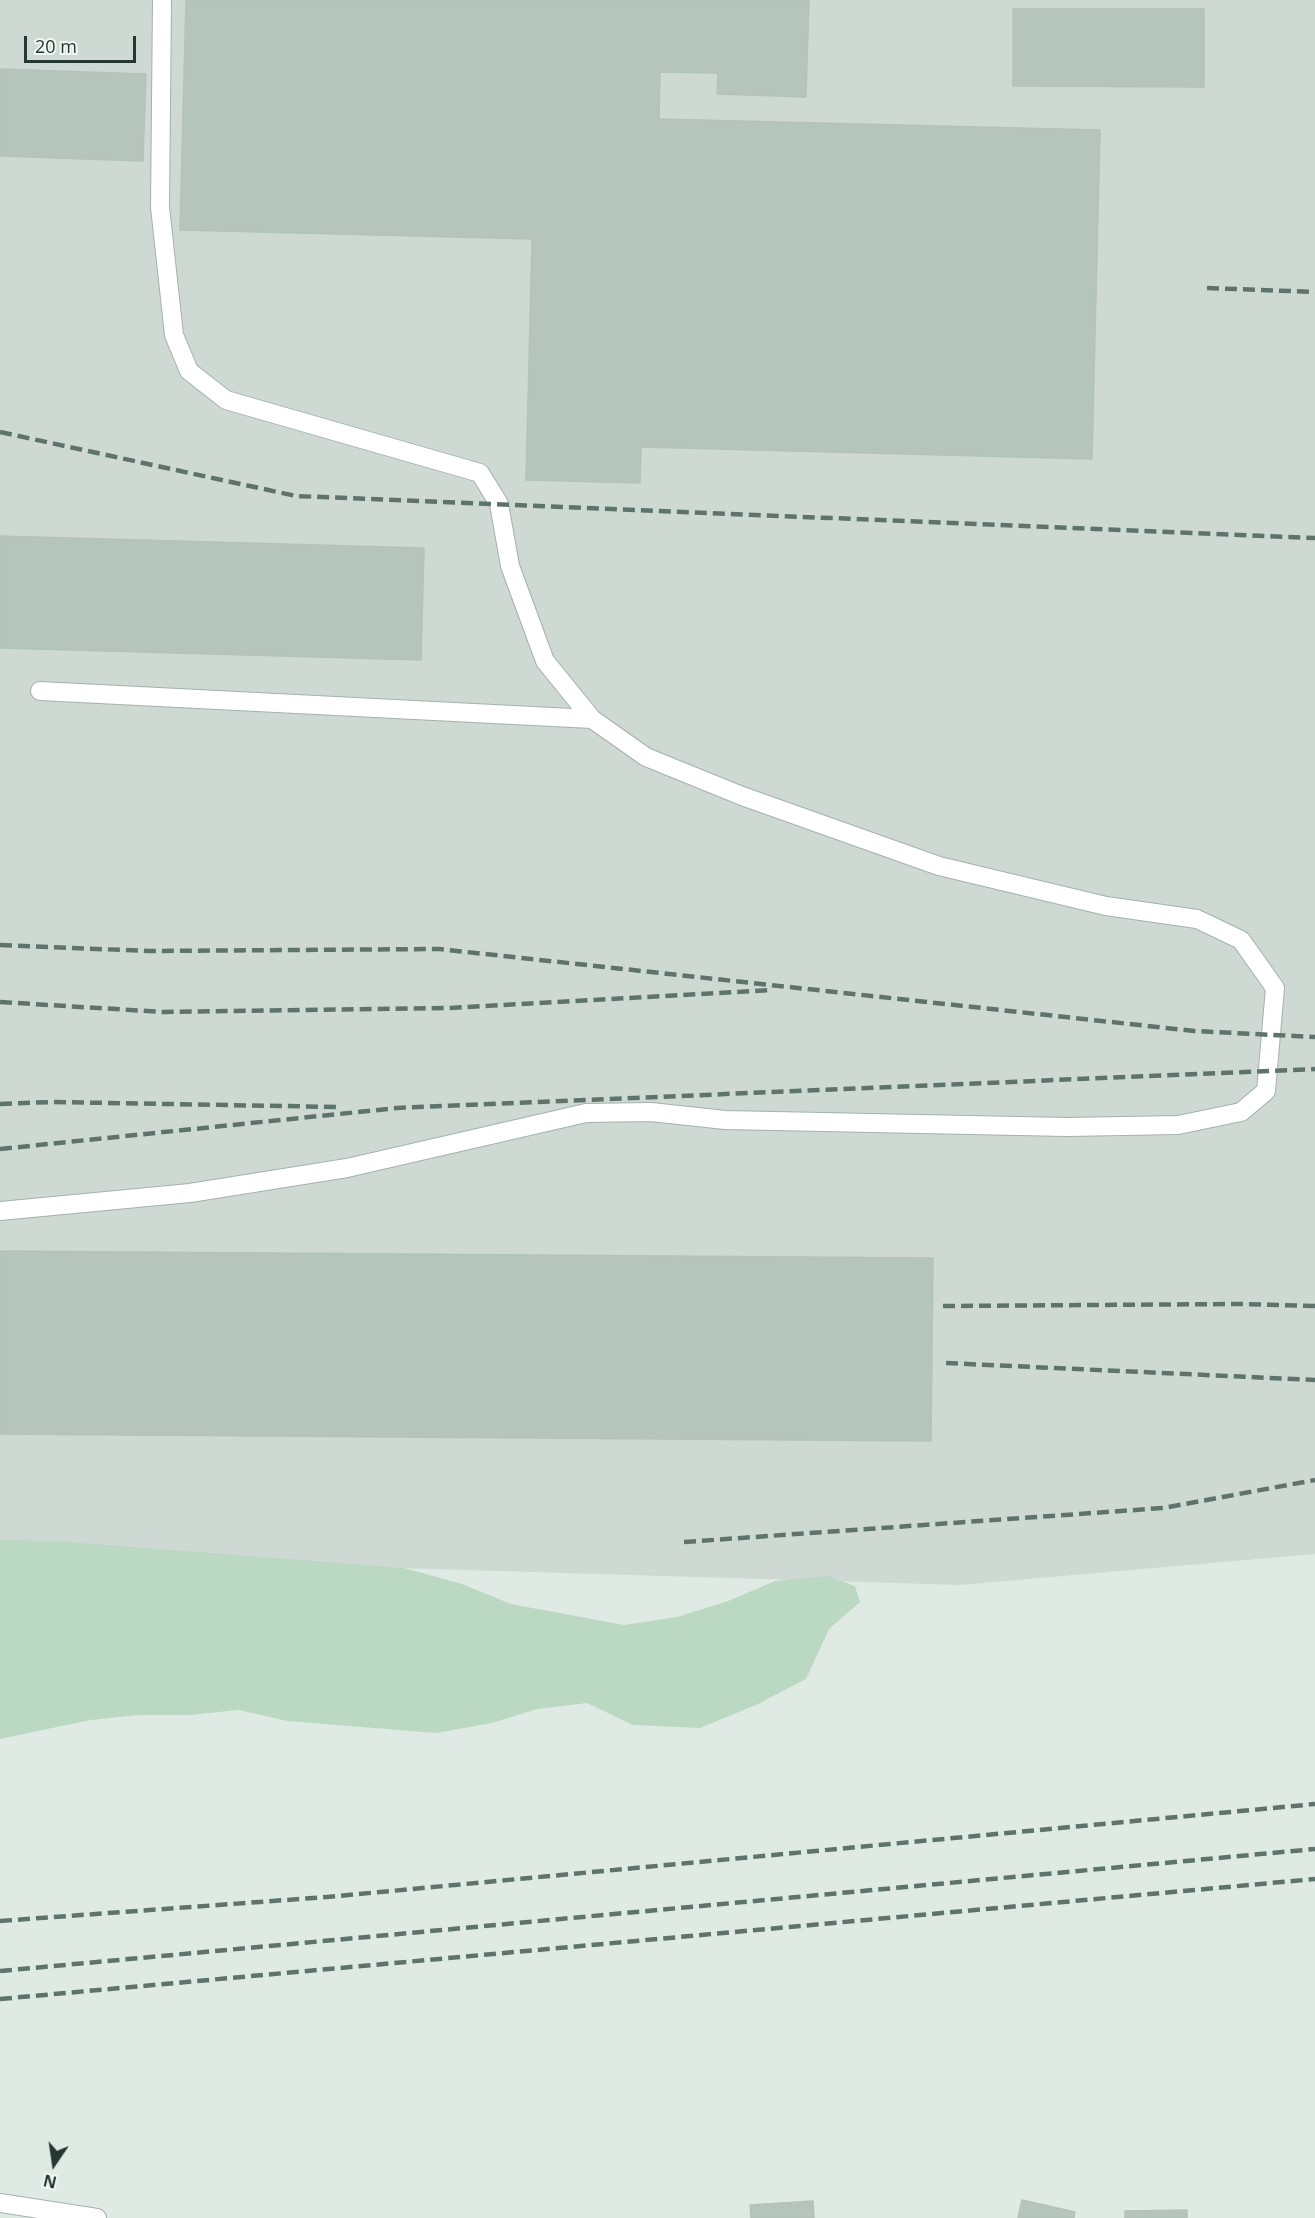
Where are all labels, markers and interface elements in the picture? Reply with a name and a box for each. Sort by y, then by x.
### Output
scale bar [27,24,140,62]
text: 20 m [35,34,77,58]
north arrow [24,2134,84,2194]
text: N [41,2169,59,2194]

